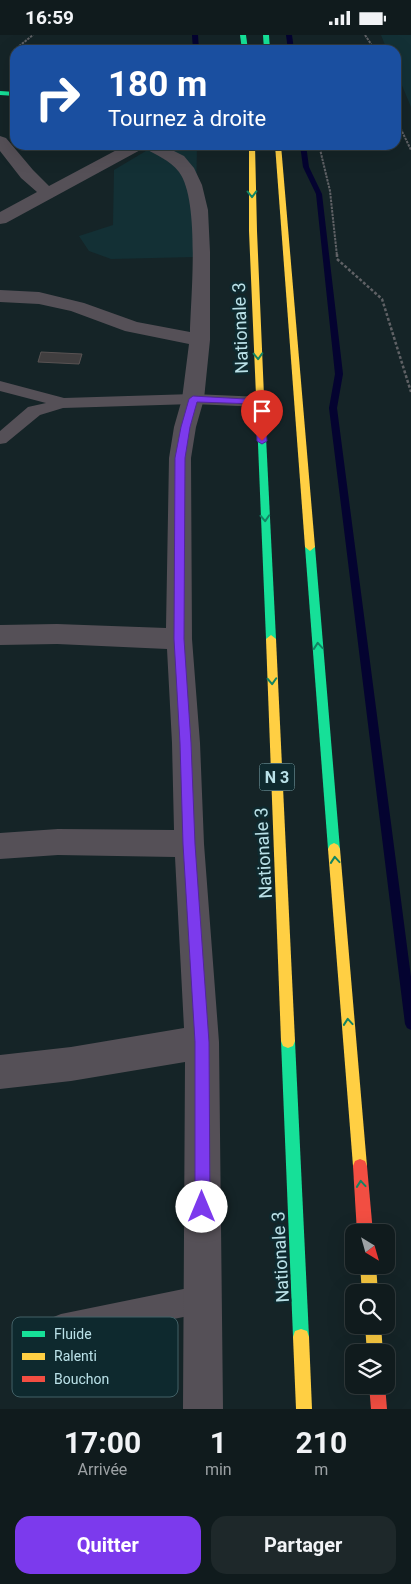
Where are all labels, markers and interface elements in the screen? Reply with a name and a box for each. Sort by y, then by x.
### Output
text: 16:59 [25,6,74,29]
text: 180 m [108,64,207,105]
icon: right [25,65,90,130]
text: Tournez à droite [108,106,266,131]
one-way arrow [247,190,257,198]
street label: Nationale 3 [228,282,252,374]
one-way arrow [253,352,264,360]
pin [241,390,283,441]
icon: arrive [248,397,276,425]
one-way arrow [260,515,271,523]
one-way arrow [313,641,324,649]
one-way arrow [267,677,278,685]
road number: N 3 [260,764,294,791]
street label: Nationale 3 [250,807,276,899]
one-way arrow [330,856,341,864]
one-way arrow [343,1018,354,1026]
position arrow [175,1180,227,1232]
one-way arrow [356,1180,367,1188]
street label: Nationale 3 [267,1211,293,1303]
north arrow [345,1224,395,1274]
map controls [345,1224,395,1394]
button: search [345,1284,395,1334]
legend [12,1317,178,1397]
text: Fluide [54,1326,92,1342]
button: layers [345,1344,395,1394]
text: Ralenti [54,1348,97,1364]
text: Bouchon [54,1371,109,1387]
text: 17:00 [64,1425,141,1460]
text: 1 [210,1425,227,1460]
text: 210 [296,1425,347,1460]
text: Arrivée [78,1460,127,1479]
text: min [205,1460,232,1479]
text: m [314,1460,328,1479]
button: Quitter [15,1516,201,1574]
button: Partager [211,1516,396,1574]

